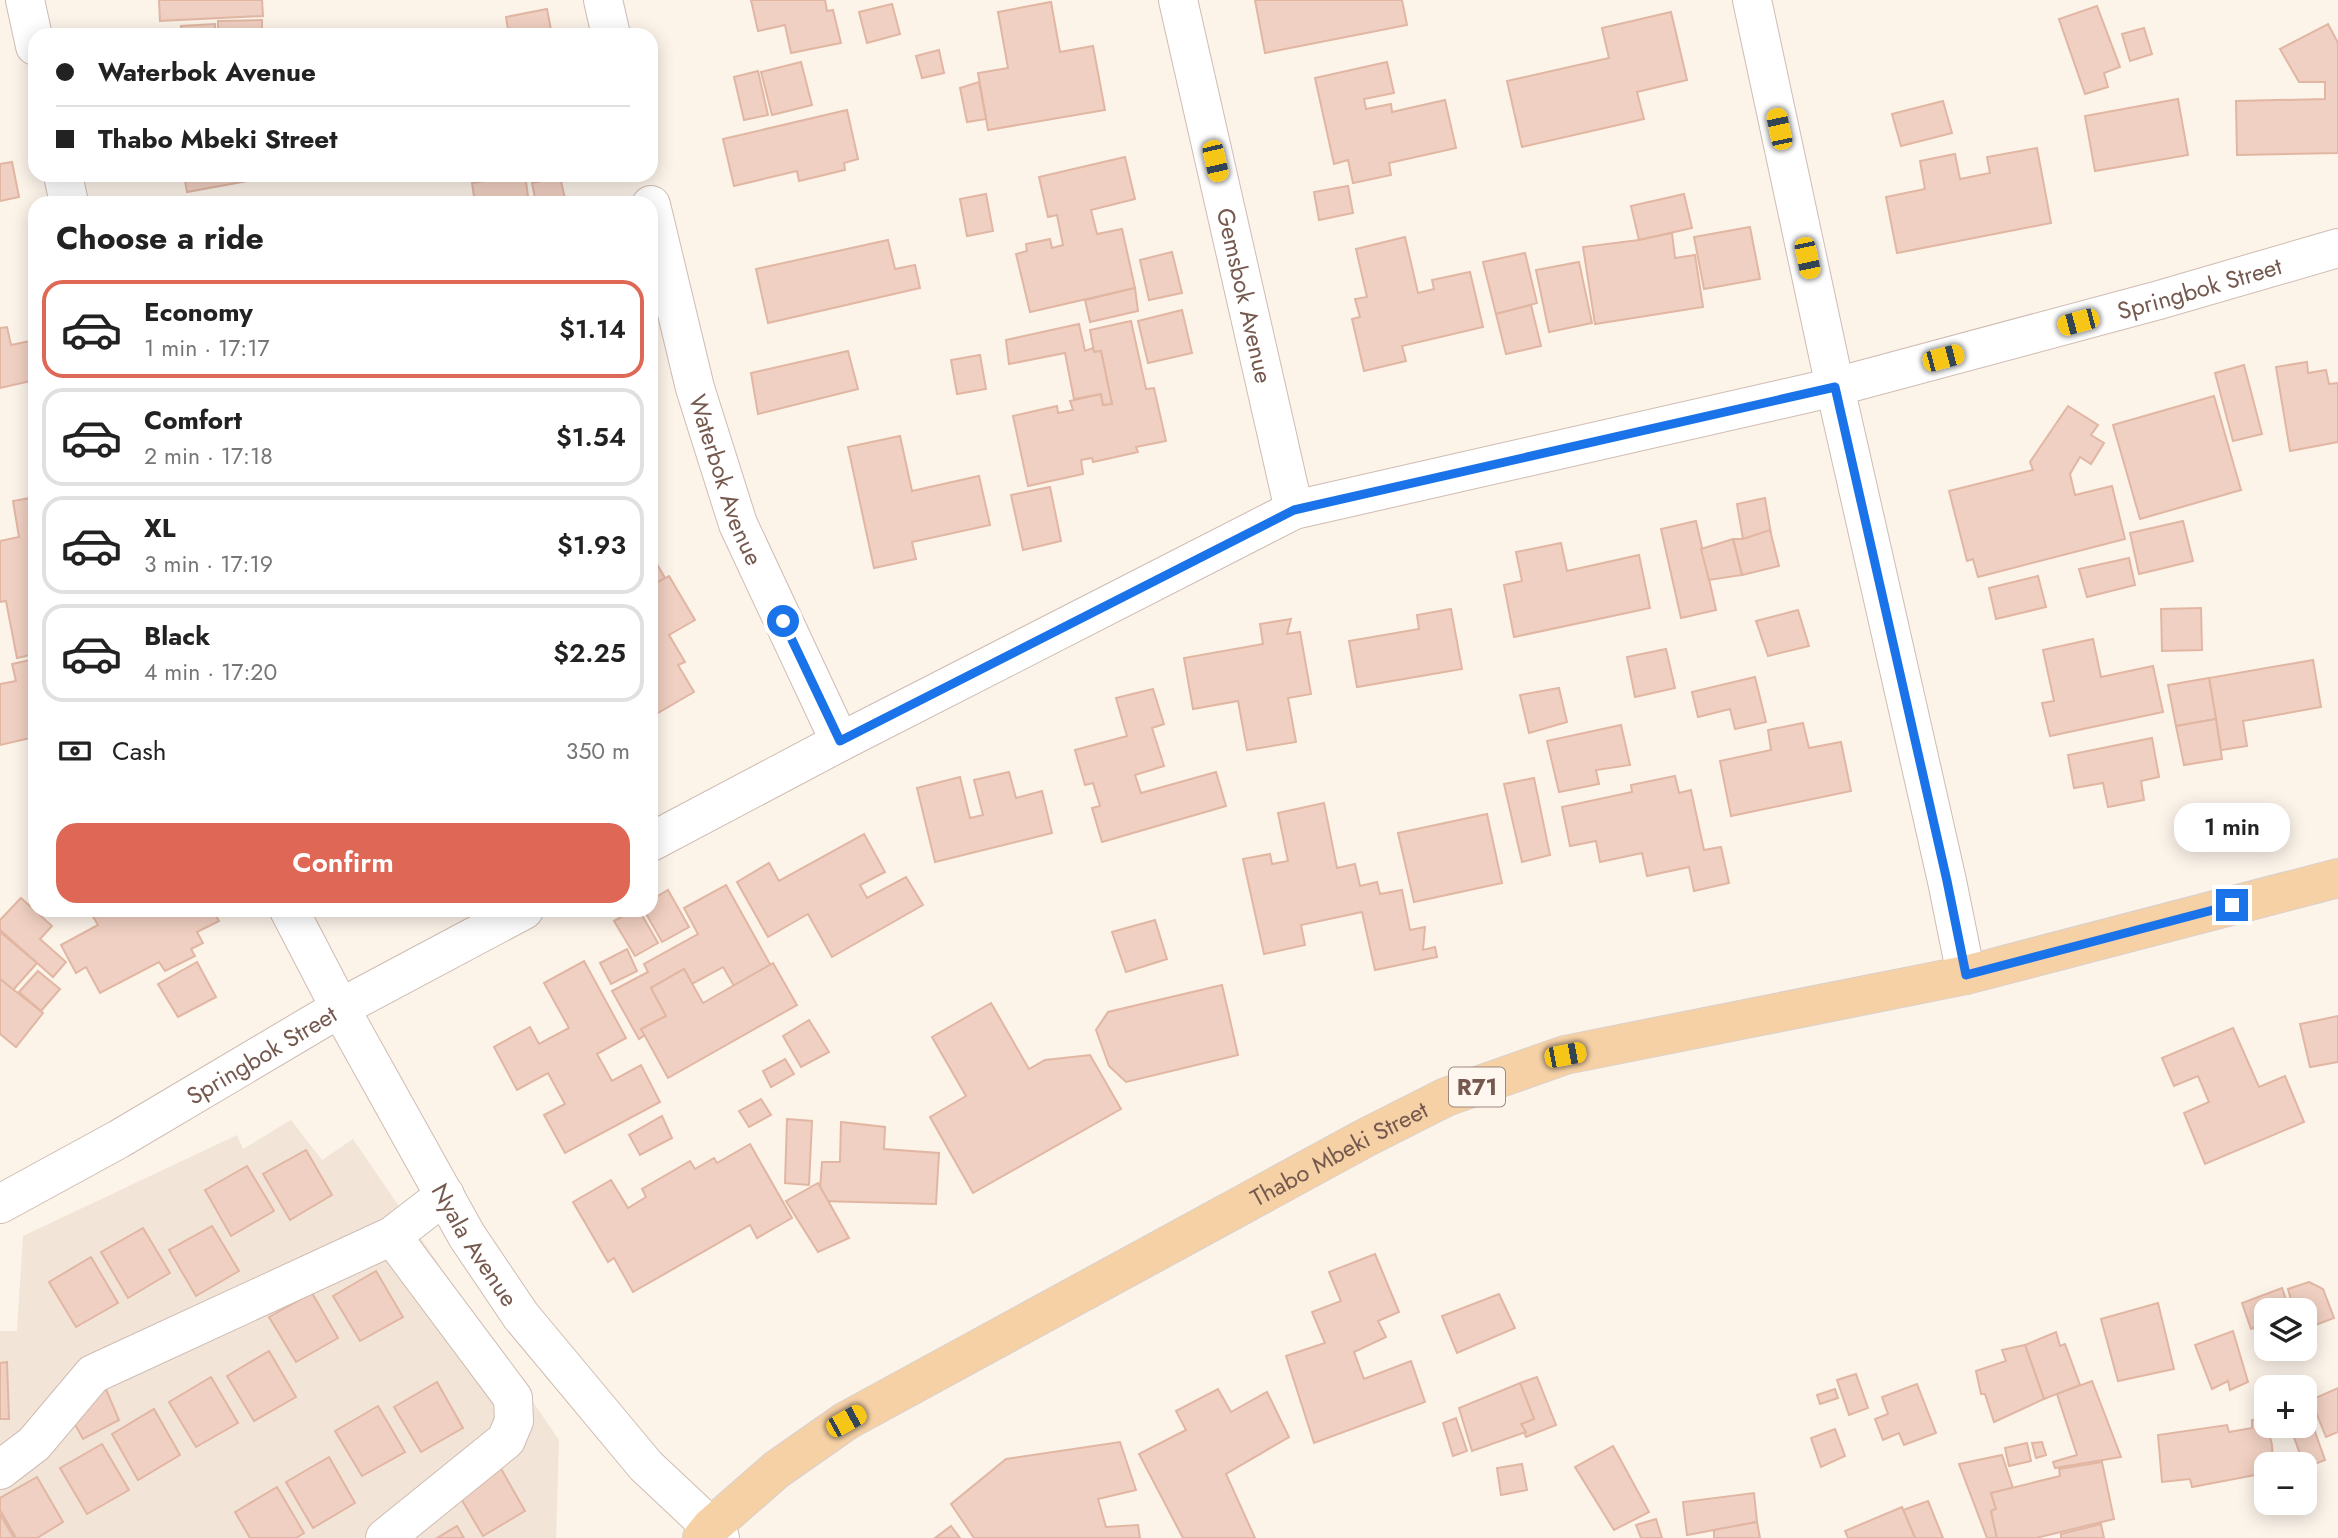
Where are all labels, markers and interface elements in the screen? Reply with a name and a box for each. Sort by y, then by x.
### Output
text: Waterbok Avenue [98,53,316,91]
car [1765,106,1794,152]
text: Thabo Mbeki Street [98,120,338,158]
car [1201,138,1230,184]
street label: Gemsbok Avenue [1208,204,1282,386]
text: Choose a ride [56,215,264,261]
car [1793,235,1822,281]
street label: Springbok Street [2113,248,2286,328]
text: Economy [144,293,253,331]
icon: car [60,298,123,361]
car [2055,306,2102,338]
text: $1.14 [559,310,626,348]
text: 1 min · 17:17 [144,331,270,365]
car [1920,342,1967,374]
street label: Waterbok Avenue [681,390,772,571]
text: Comfort [144,401,242,439]
icon: car [60,406,123,469]
text: $1.54 [556,418,626,456]
text: 2 min · 17:18 [144,439,273,473]
text: XL [144,509,176,547]
icon: car [60,514,123,577]
text: $1.93 [557,526,626,564]
text: 3 min · 17:19 [144,547,273,581]
route start [767,605,799,637]
text: Black [144,617,210,655]
icon: car [60,622,123,685]
text: $2.25 [553,634,626,672]
text: 4 min · 17:20 [144,655,277,689]
icon: cash [56,732,94,770]
text: Cash [112,732,166,770]
text: 350 m [566,734,630,768]
callout: 1 min [2174,804,2290,852]
text: 1 min [2204,810,2260,844]
button: Confirm [56,823,630,903]
route end [2216,889,2248,921]
street label: Springbok Street [179,996,343,1113]
car [1543,1041,1588,1069]
road number: R71 [1449,1068,1505,1106]
street label: Thabo Mbeki Street [1244,1092,1434,1215]
street label: Nyala Avenue [423,1176,527,1313]
map controls [2254,1298,2317,1515]
button: layers [2254,1298,2317,1361]
button: + [2254,1375,2317,1438]
car [823,1402,870,1440]
button: − [2254,1452,2317,1515]

